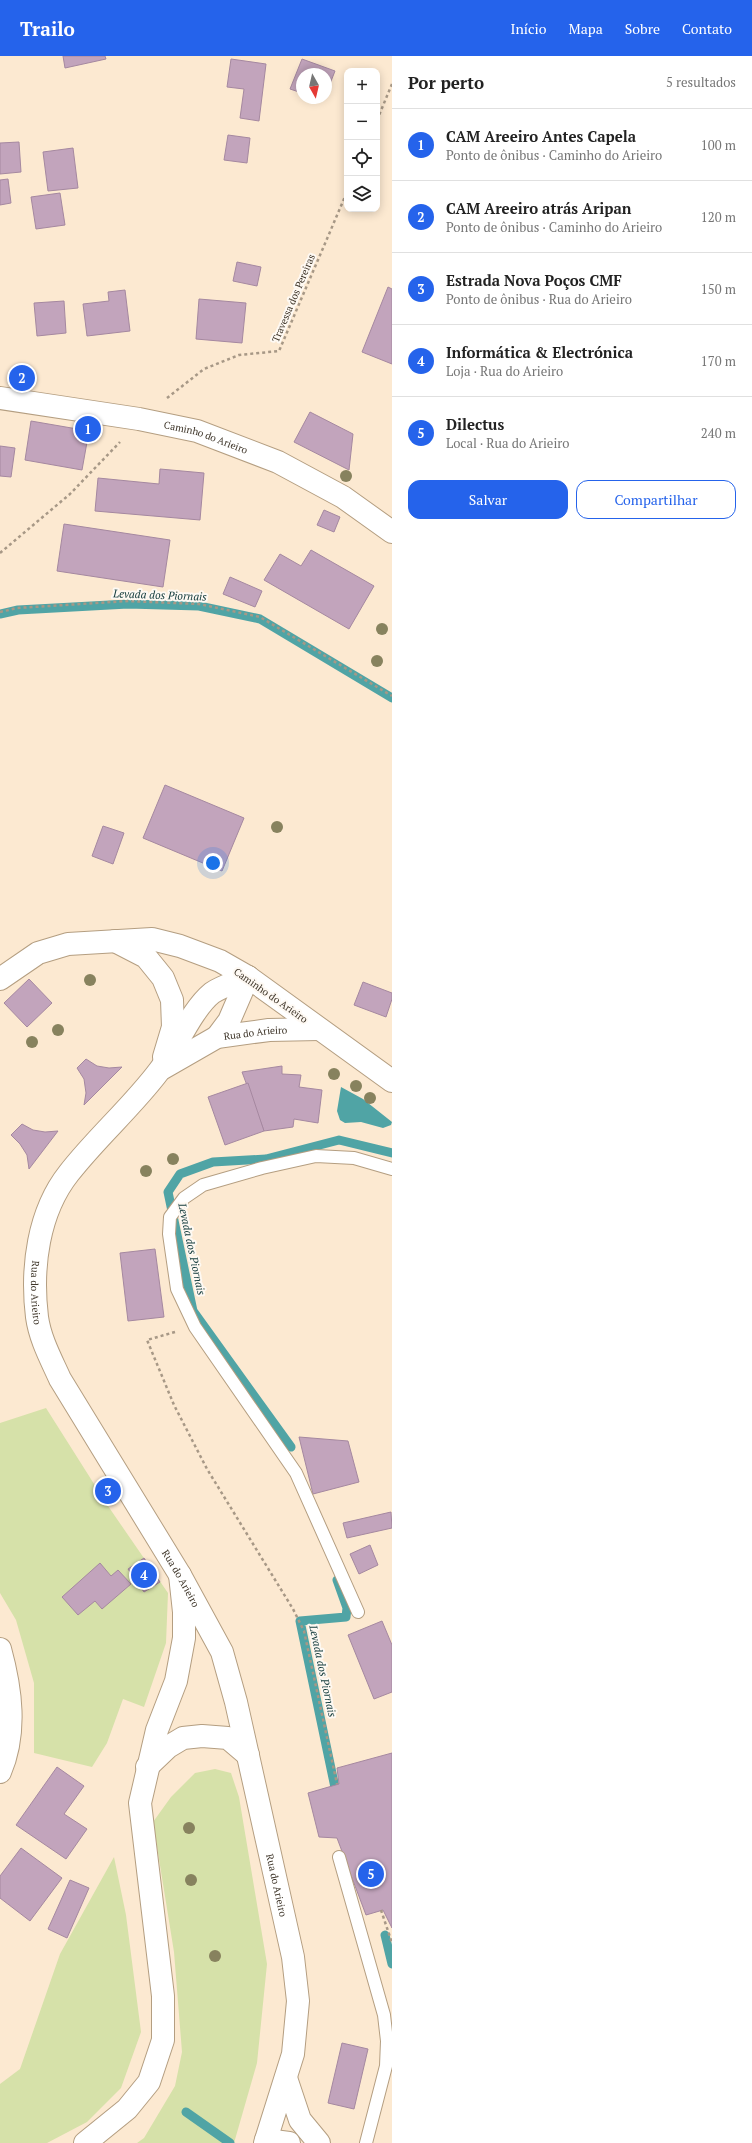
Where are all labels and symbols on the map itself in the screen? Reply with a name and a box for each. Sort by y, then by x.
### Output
north arrow [296,68,332,104]
street label: Travessa dos Pereiras [269,252,318,344]
pin: 2 [9,363,35,393]
pin: 1 [75,414,101,444]
street label: Caminho do Arieiro [163,418,250,457]
water label: Levada dos Piornais [112,586,207,604]
your location [203,853,223,873]
street label: Caminho do Arieiro [231,965,311,1026]
street label: Rua do Arieiro [223,1024,288,1043]
water label: Levada dos Piornais [175,1201,209,1297]
street label: Rua do Arieiro [28,1260,44,1326]
pin: 3 [95,1476,121,1506]
street label: Rua do Arieiro [159,1547,202,1610]
pin: 4 [131,1560,157,1590]
water label: Levada dos Piornais [306,1623,340,1719]
street label: Rua do Arieiro [263,1853,290,1918]
pin: 5 [358,1859,384,1889]

